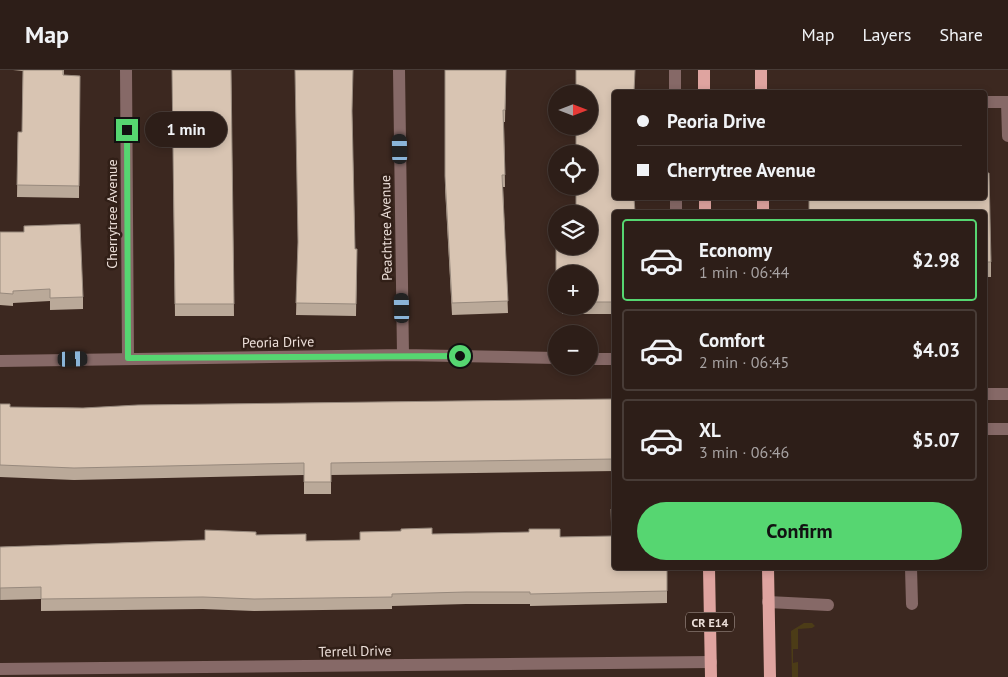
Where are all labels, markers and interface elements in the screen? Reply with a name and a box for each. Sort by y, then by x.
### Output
text: Map [25,19,69,50]
text: Map [802,23,834,46]
text: Layers [862,23,911,46]
text: Share [939,23,983,46]
north arrow [548,85,598,135]
map controls [548,85,598,375]
text: Peoria Drive [667,109,766,133]
callout: 1 min [144,112,227,148]
route end [116,119,138,141]
text: 1 min [166,119,206,139]
car [392,134,407,164]
button: locate [548,145,598,195]
text: Cherrytree Avenue [667,158,816,182]
street label: Cherrytree Avenue [103,159,121,269]
street label: Peachtree Avenue [376,175,396,281]
button: layers [548,205,598,255]
icon: car [639,238,684,283]
text: Economy [699,238,772,262]
text: $2.98 [912,248,960,272]
text: 1 min · 06:44 [699,262,789,282]
button: + [548,265,598,315]
car [394,293,409,323]
button: − [548,325,598,375]
icon: car [639,328,684,373]
text: Comfort [699,328,765,352]
street label: Peoria Drive [242,332,314,352]
text: $4.03 [912,338,960,362]
route start [449,345,471,367]
car [57,351,88,367]
text: 2 min · 06:45 [699,352,789,372]
icon: car [639,418,684,463]
text: XL [699,418,721,442]
text: $5.07 [912,428,960,452]
text: 3 min · 06:46 [699,442,789,462]
button: Confirm [637,502,962,560]
road number: CR E14 [686,612,734,632]
street label: Terrell Drive [318,641,392,661]

